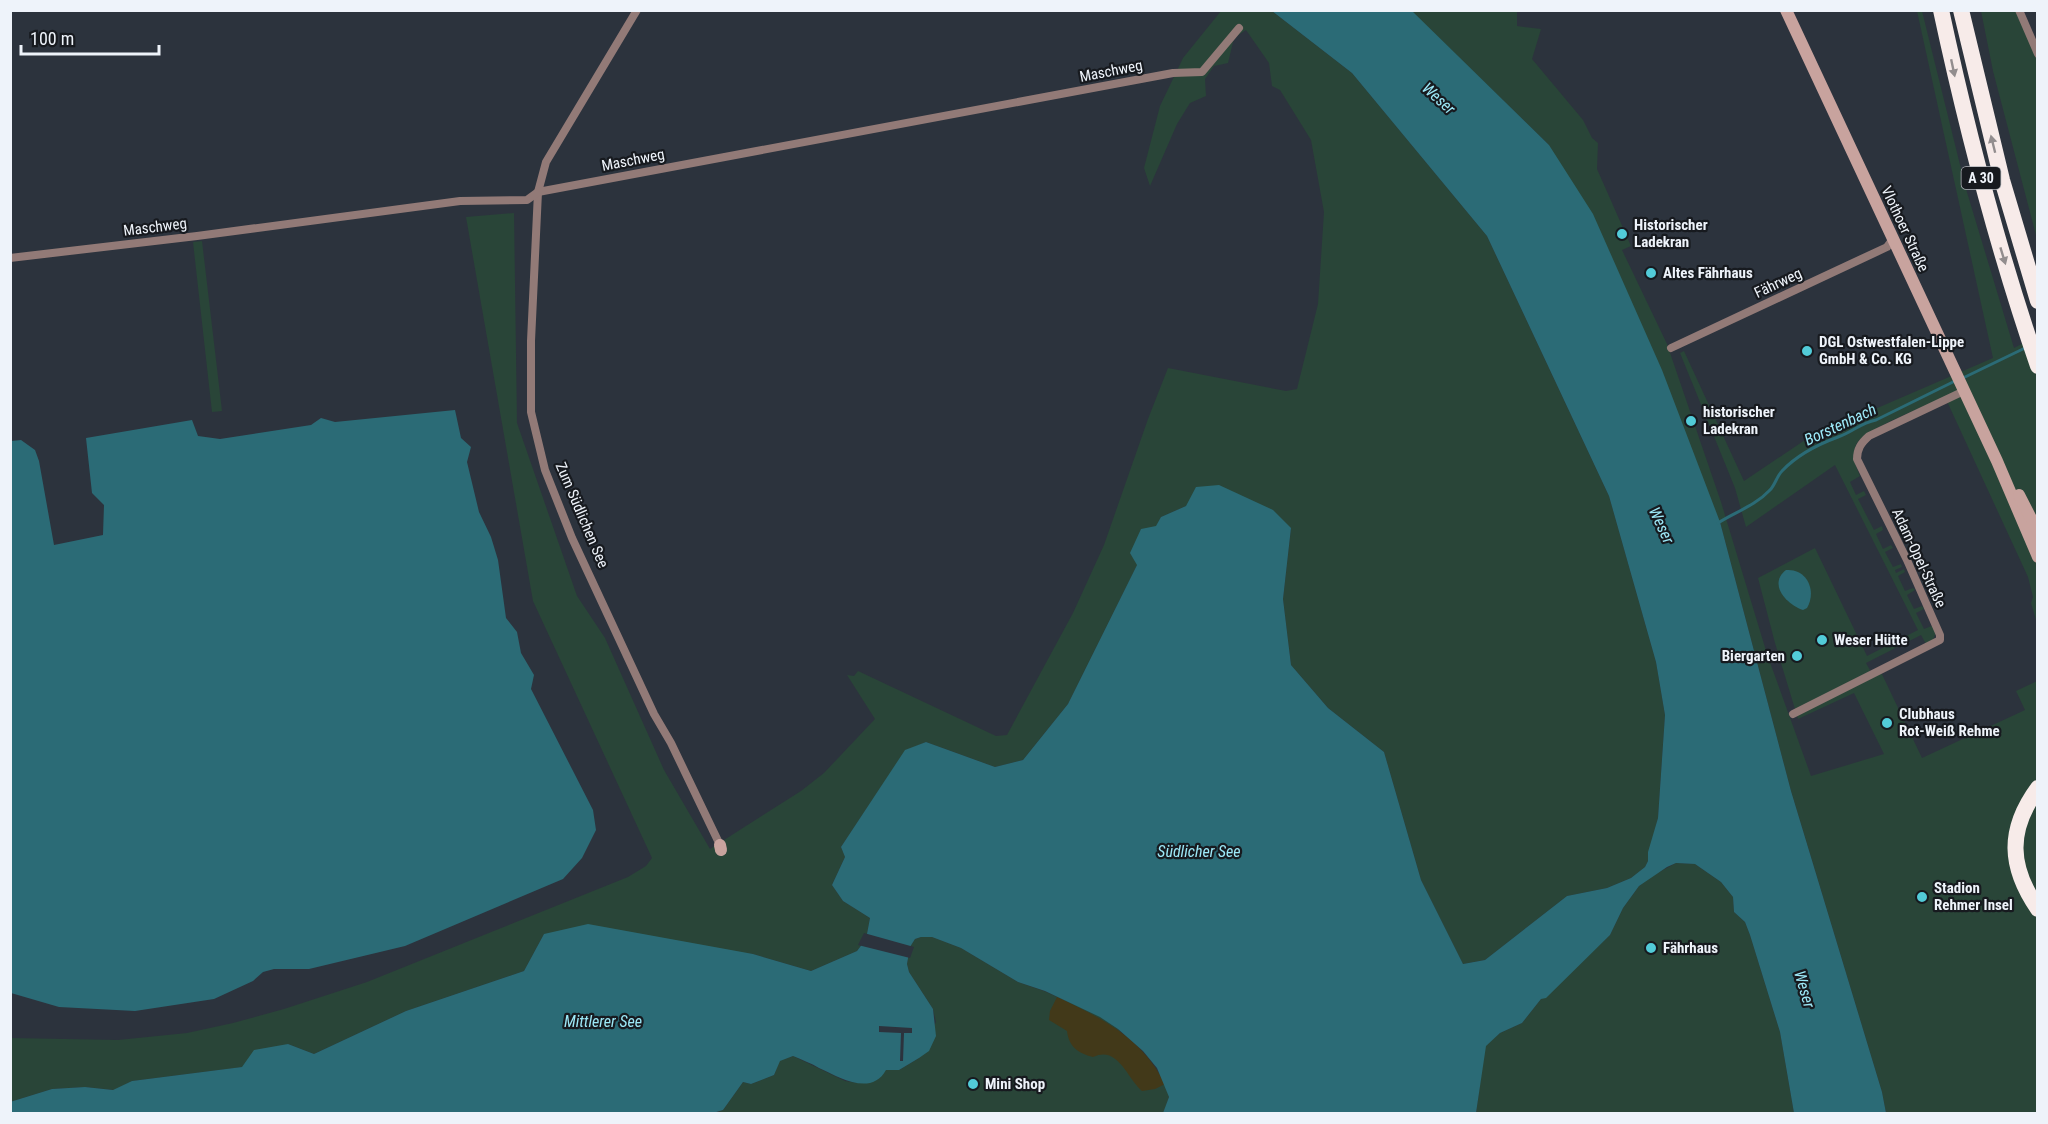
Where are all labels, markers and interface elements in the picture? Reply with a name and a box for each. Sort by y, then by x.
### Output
scale bar [21,18,159,56]
text: 100 m [30,28,74,49]
street label: Maschweg [1078,56,1144,86]
one-way arrow [1949,58,1959,77]
water label: Weser [1418,79,1460,119]
one-way arrow [1988,135,1997,153]
street label: Maschweg [600,145,666,175]
road number: A 30 [1962,167,2000,189]
street label: Vlothoer Straße [1877,183,1933,275]
street label: Maschweg [122,214,188,240]
place label: Historischer Ladekran [1634,216,1708,251]
marker: Historischer Ladekran [1615,227,1629,241]
one-way arrow [1998,247,2008,265]
place label: Altes Fährhaus [1663,264,1753,282]
street label: Fährweg [1751,264,1805,302]
marker: Altes Fährhaus [1644,266,1658,280]
place label: DGL Ostwestfalen-Lippe GmbH & Co. KG [1819,333,1964,368]
marker: DGL Ostwestfalen-Lippe GmbH & Co. KG [1800,344,1814,358]
water label: Borstenbach [1801,400,1879,449]
place label: historischer Ladekran [1703,403,1775,438]
marker: historischer Ladekran [1684,414,1698,428]
street label: Zum Südlichen See [552,460,612,570]
water label: Weser [1645,504,1679,548]
street label: Adam-Opel-Straße [1888,506,1950,610]
place label: Weser Hütte [1834,631,1908,649]
marker: Weser Hütte [1815,633,1829,647]
place label: Biergarten [1722,647,1785,665]
marker: Biergarten [1790,649,1804,663]
place label: Clubhaus Rot-Weiß Rehme [1899,705,2000,740]
marker: Clubhaus Rot-Weiß Rehme [1880,716,1894,730]
water label: Südlicher See [1157,842,1241,861]
place label: Stadion Rehmer Insel [1934,879,2013,914]
marker: Stadion Rehmer Insel [1915,890,1929,904]
place label: Fährhaus [1663,939,1718,957]
marker: Fährhaus [1644,941,1658,955]
water label: Weser [1790,968,1819,1011]
water label: Mittlerer See [564,1012,642,1031]
place label: Mini Shop [985,1075,1045,1093]
marker: Mini Shop [966,1077,980,1091]

